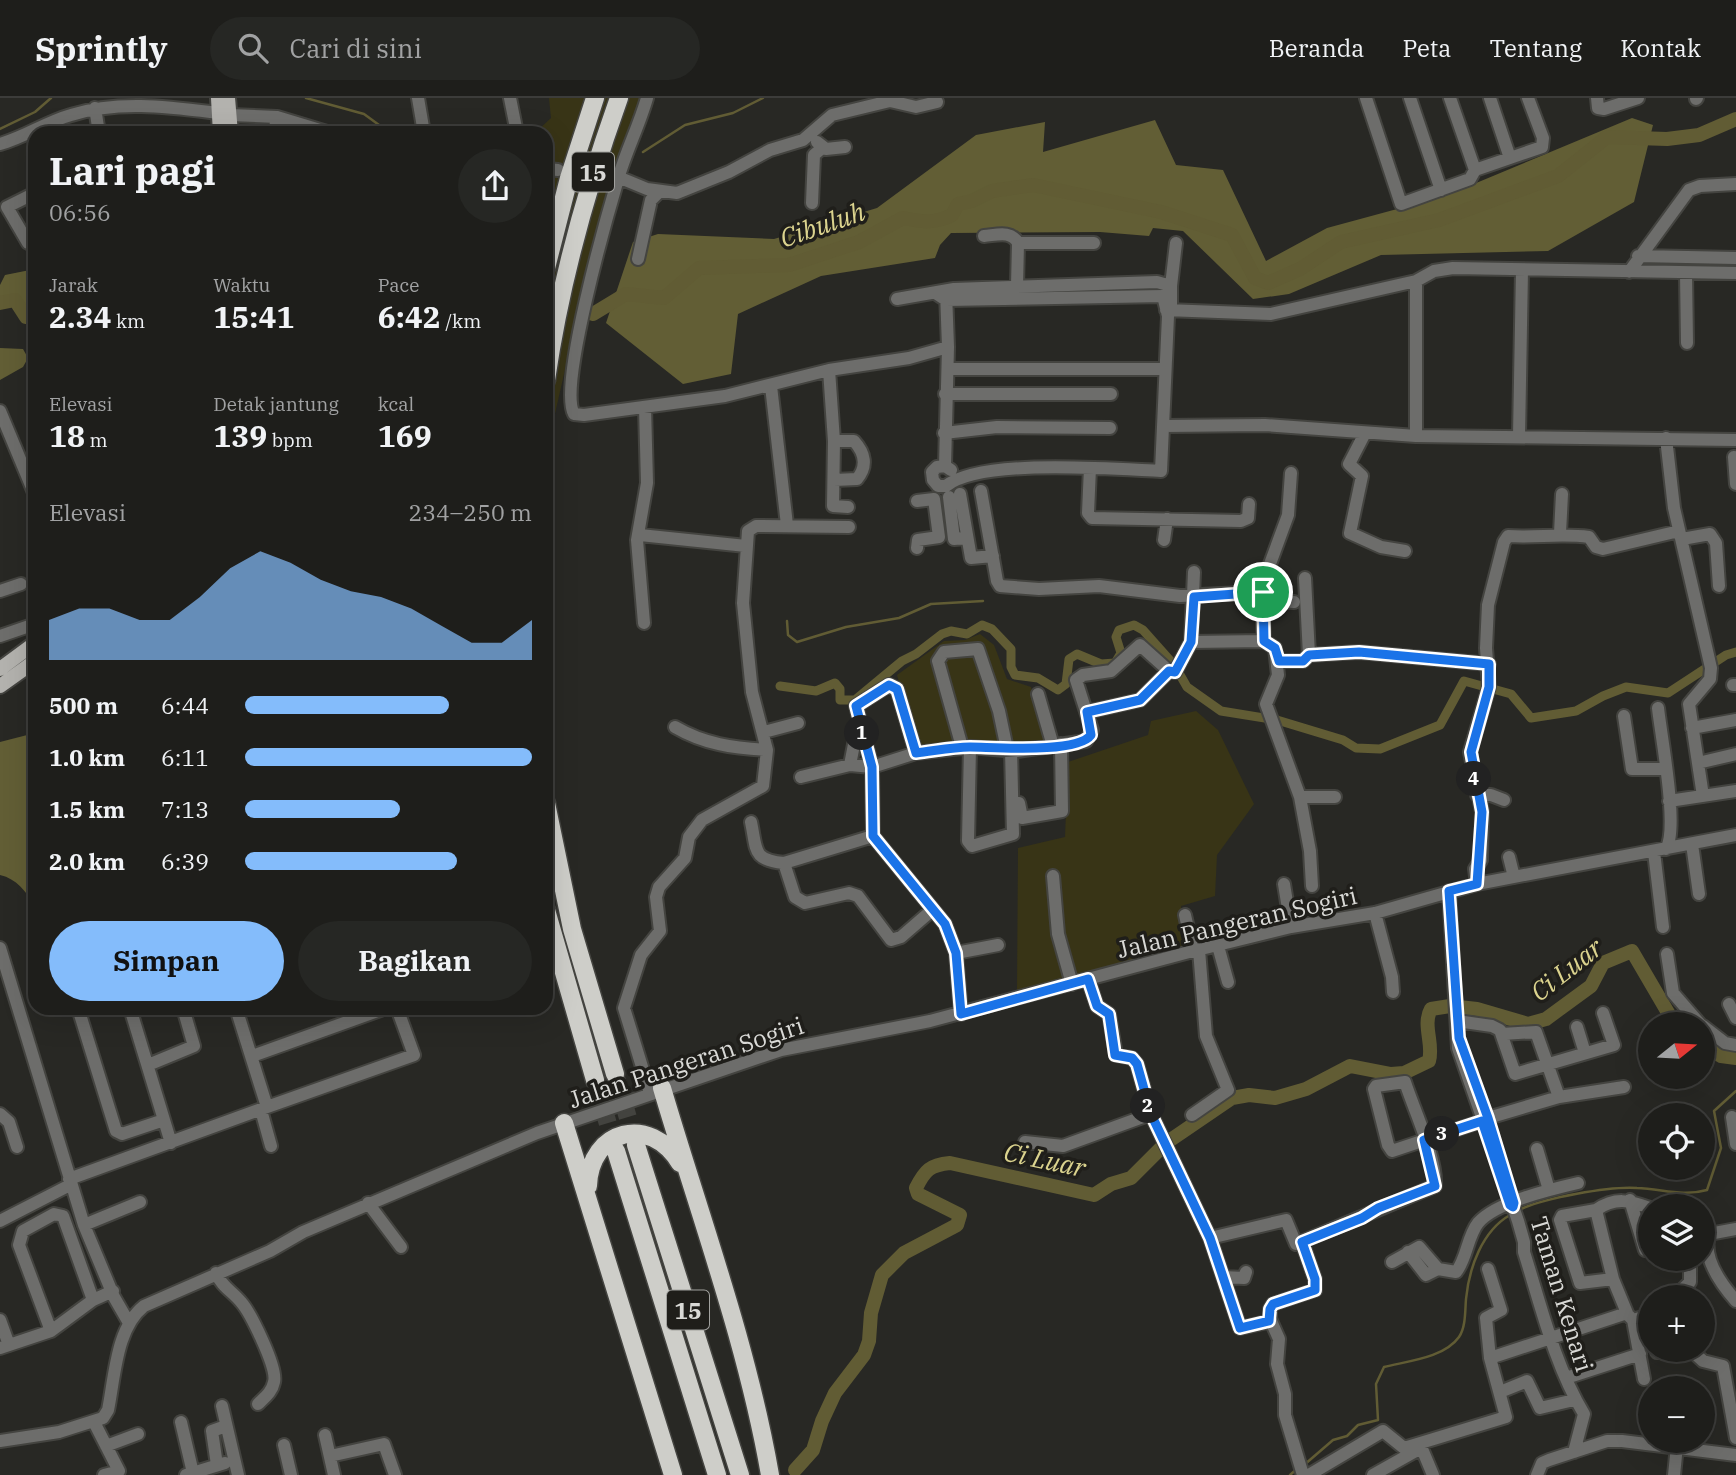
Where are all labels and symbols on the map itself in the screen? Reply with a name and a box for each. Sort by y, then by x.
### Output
road number: 15 [572,152,614,192]
water label: Cibuluh [775,193,870,254]
pin [1233,562,1293,622]
pin: 1 [844,716,880,750]
pin: 4 [1456,762,1492,796]
street label: Jalan Pangeran Sogiri [1114,879,1360,965]
water label: Ci Luar [1523,930,1610,1008]
street label: Jalan Pangeran Sogiri [564,1009,808,1115]
north arrow [1638,1012,1715,1088]
pin: 2 [1130,1088,1166,1124]
pin: 3 [1424,1116,1460,1152]
water label: Ci Luar [1001,1134,1090,1184]
street label: Taman Kenari [1523,1213,1601,1375]
road number: 15 [667,1290,709,1330]

